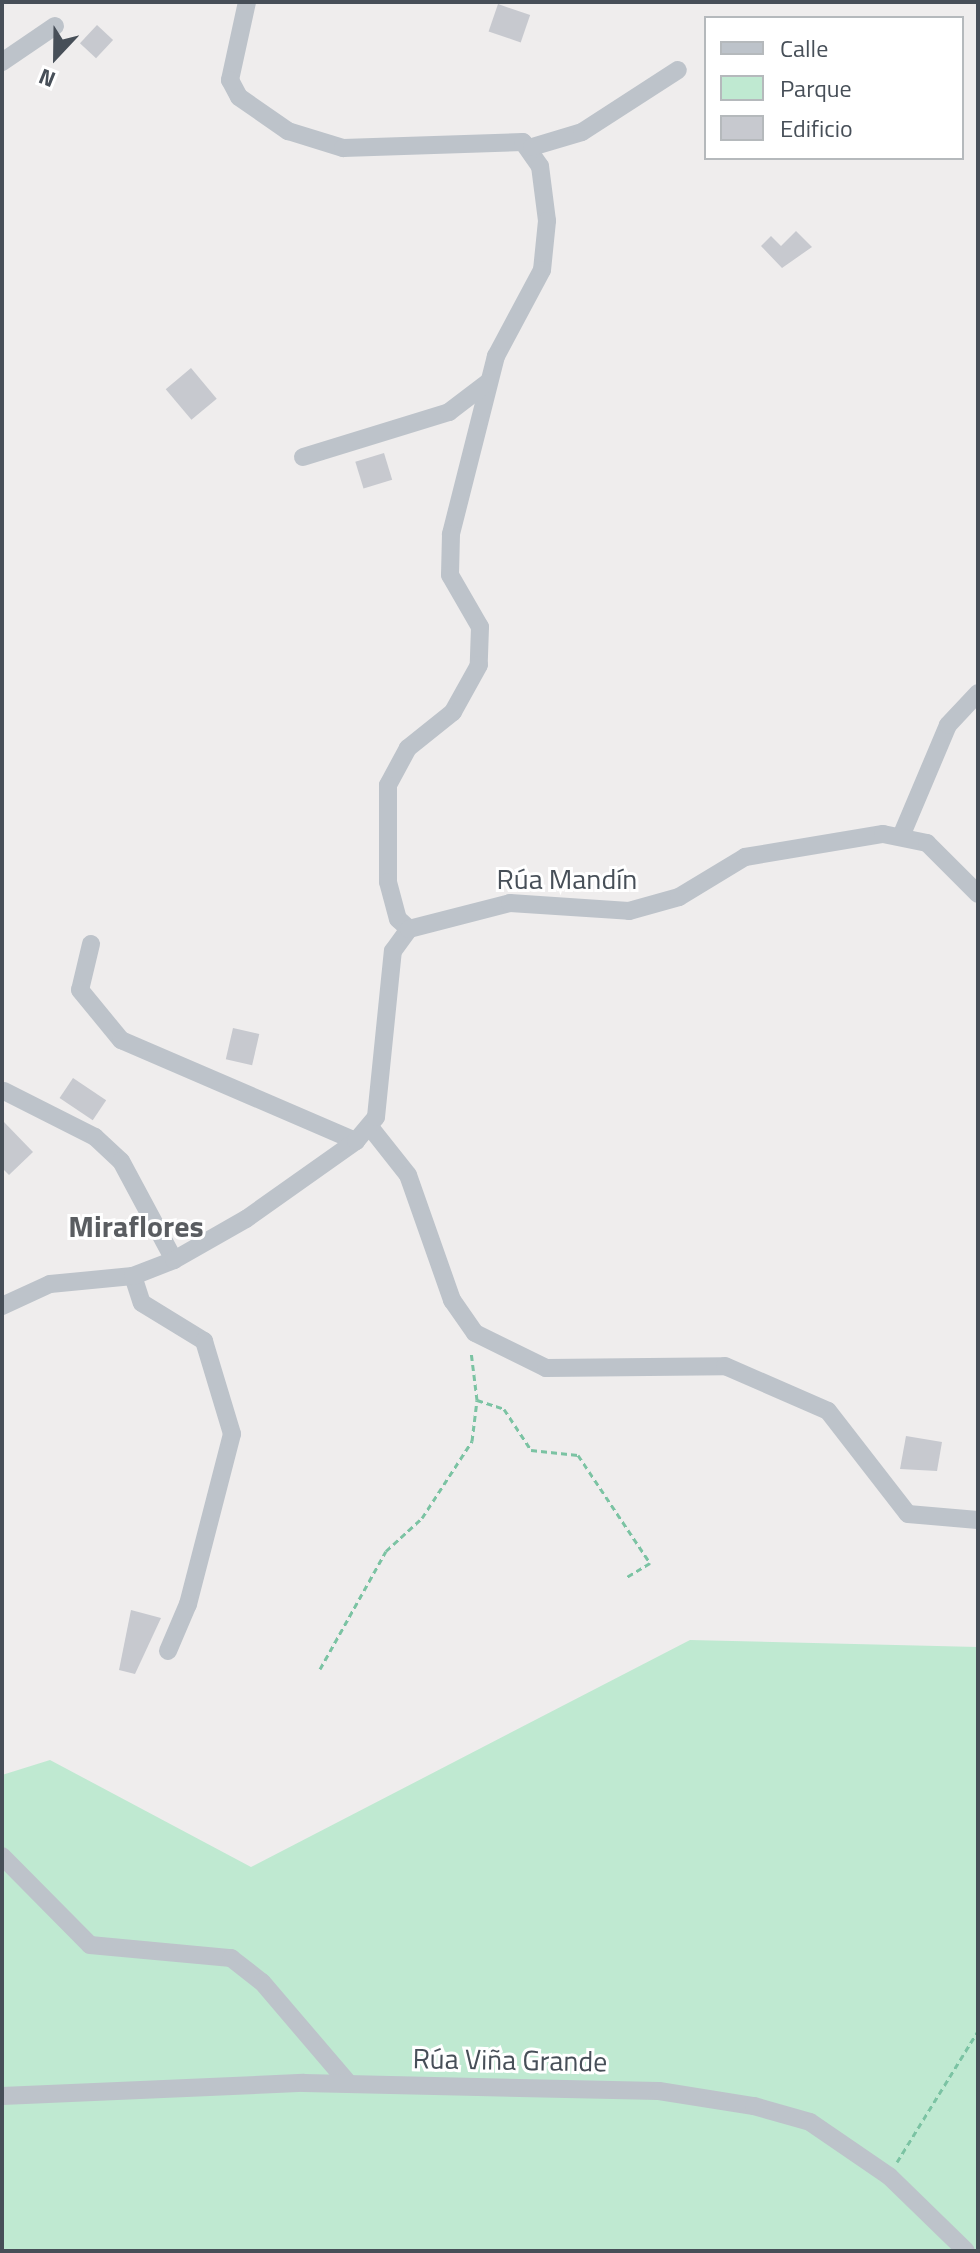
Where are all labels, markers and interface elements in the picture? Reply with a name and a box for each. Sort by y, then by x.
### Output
north arrow [16,16,96,96]
legend [704,16,964,160]
text: Calle [780,30,828,66]
text: N [34,60,60,97]
text: Parque [780,70,852,106]
text: Edificio [780,110,853,146]
street label: Rúa Mandín [497,862,637,896]
district label: Miraflores [68,1208,204,1244]
street label: Rúa Viña Grande [412,2042,608,2078]

